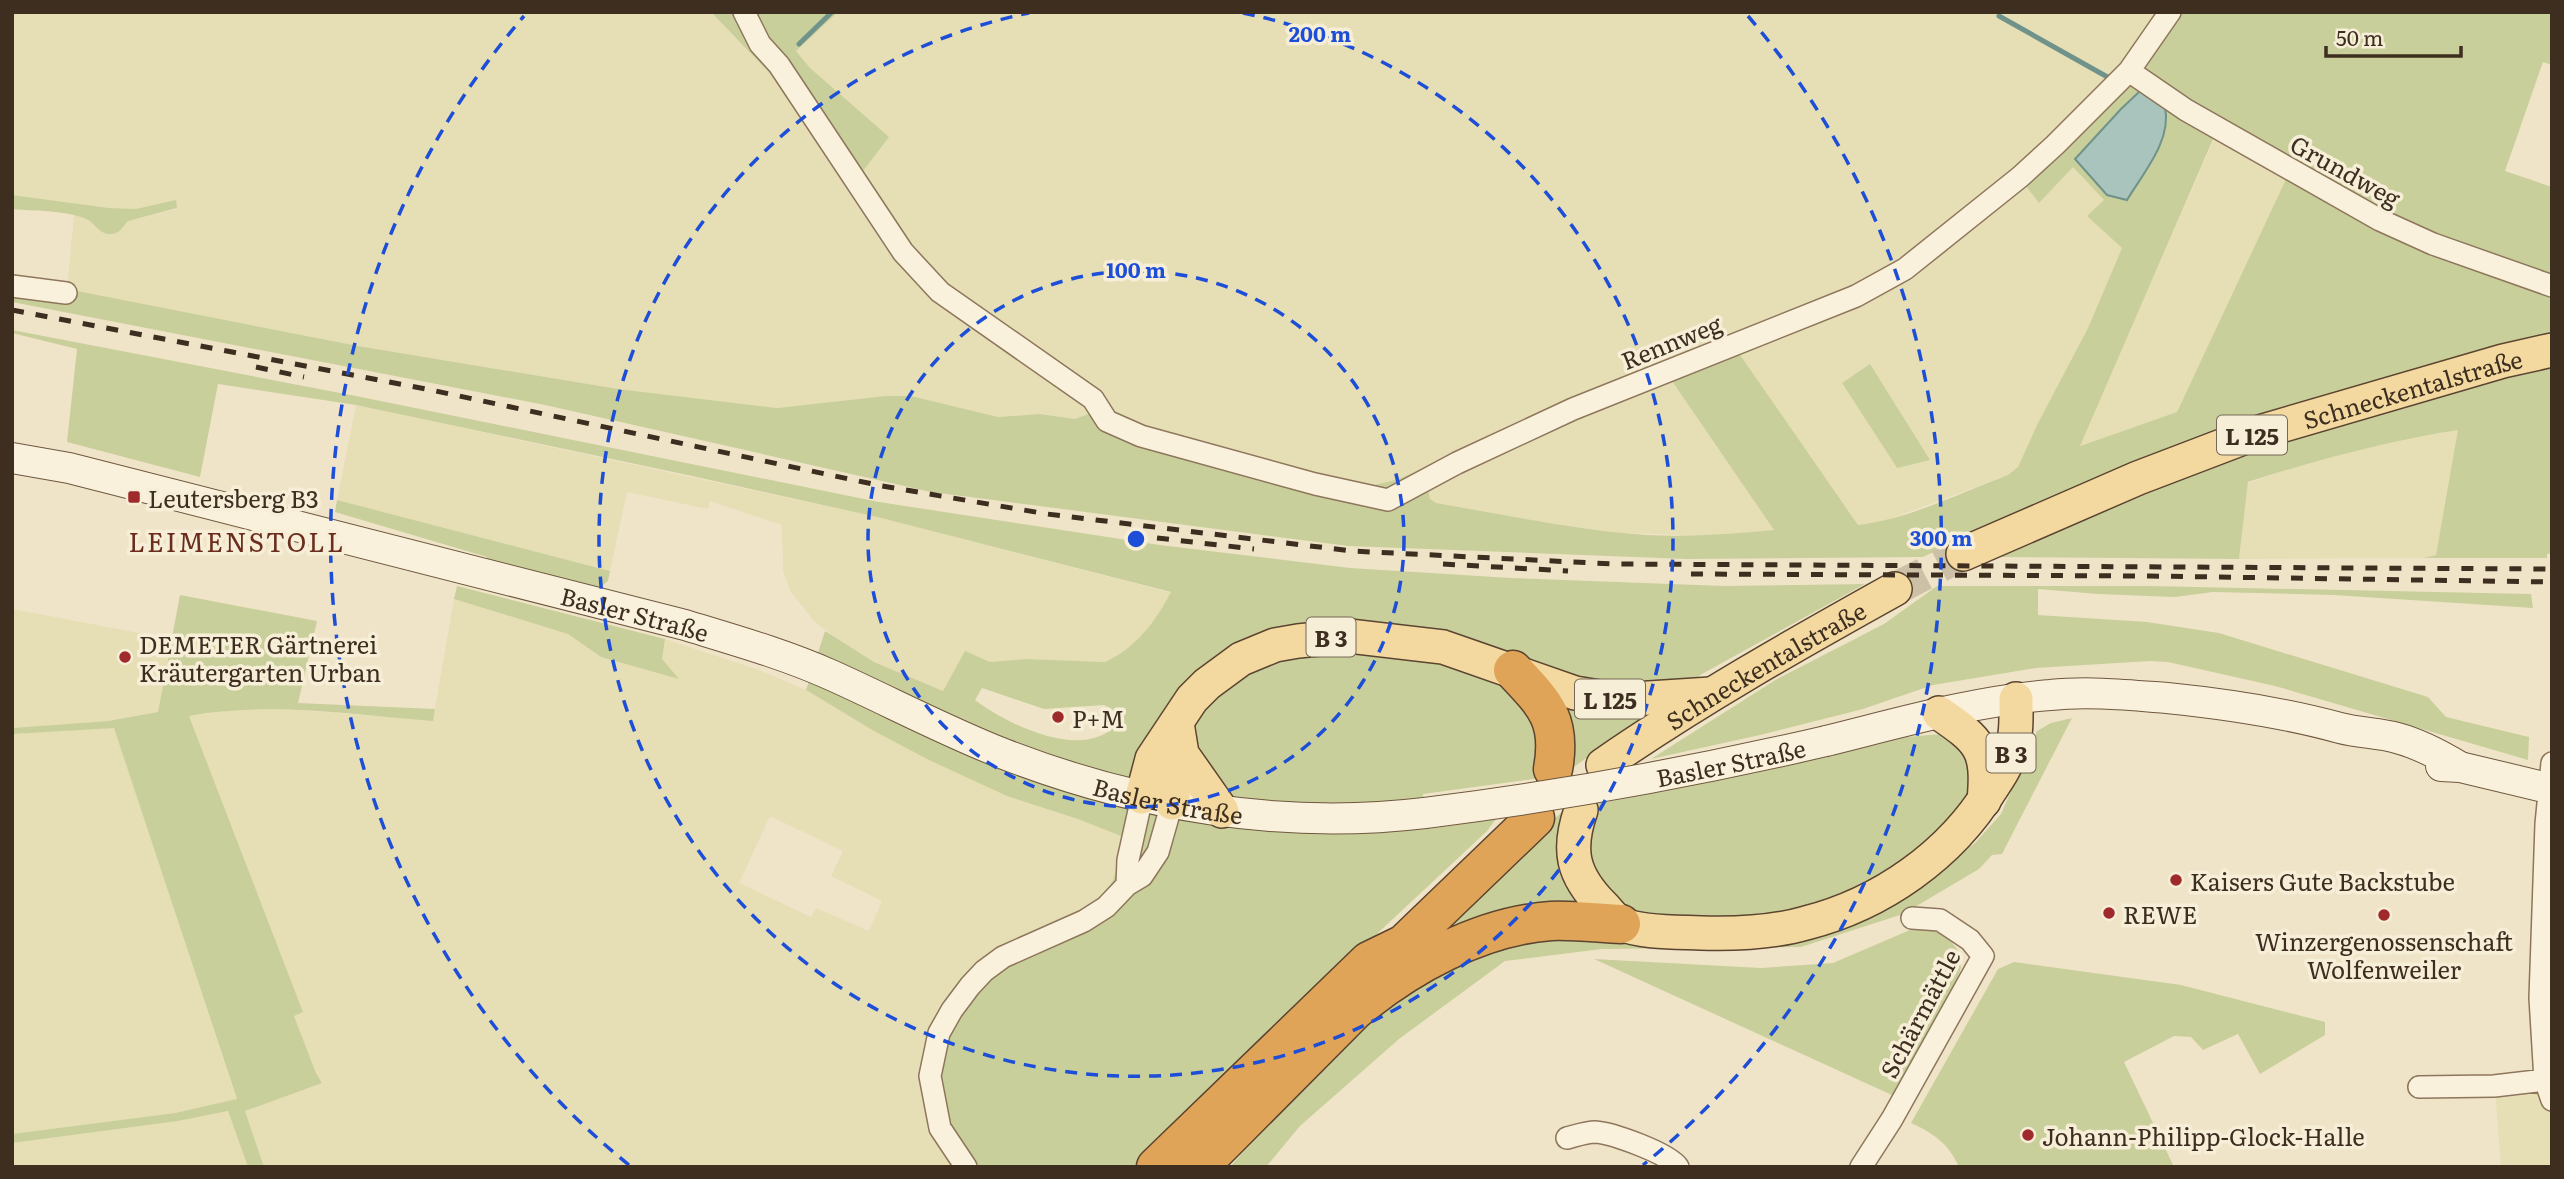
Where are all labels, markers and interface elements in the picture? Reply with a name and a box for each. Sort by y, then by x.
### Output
scale bar [2326,14,2461,58]
text: 200 m [1289,17,1351,48]
text: 50 m [2336,21,2383,52]
street label: Grundweg [2285,125,2408,215]
text: 100 m [1106,253,1166,284]
street label: Rennweg [1615,305,1727,377]
street label: Schneckentalstraße [2299,340,2525,436]
road number: L 125 [2217,416,2287,454]
place label: Leutersberg B3 [148,480,319,515]
marker: Leutersberg B3 [126,489,142,505]
district label: LEIMENSTOLL [129,521,345,560]
text: 300 m [1910,521,1972,552]
centre of rings [1124,527,1148,551]
street label: Basler Straße [557,577,713,649]
street label: Schneckentalstraße [1658,592,1872,737]
road number: B 3 [1306,618,1356,656]
place label: DEMETER Gärtnerei Kräutergarten Urban [139,626,381,689]
marker: DEMETER Gärtnerei Kräutergarten Urban [117,649,133,665]
road number: L 125 [1575,680,1645,719]
place label: P+M [1072,700,1125,735]
marker: P+M [1050,709,1066,725]
street label: Basler Straße [1653,729,1809,794]
road number: B 3 [1986,734,2036,772]
street label: Basler Straße [1089,767,1245,831]
place label: Kaisers Gute Backstube [2190,863,2455,898]
marker: Kaisers Gute Backstube [2168,872,2184,888]
place label: REWE [2123,896,2197,931]
marker: REWE [2101,905,2117,921]
marker: Winzergenossenschaft Wolfenweiler [2376,907,2392,923]
place label: Winzergenossenschaft Wolfenweiler [2255,923,2513,986]
street label: Schärmättle [1870,942,1968,1084]
place label: Johann-Philipp-Glock-Halle [2042,1118,2365,1153]
marker: Johann-Philipp-Glock-Halle [2020,1127,2036,1143]

